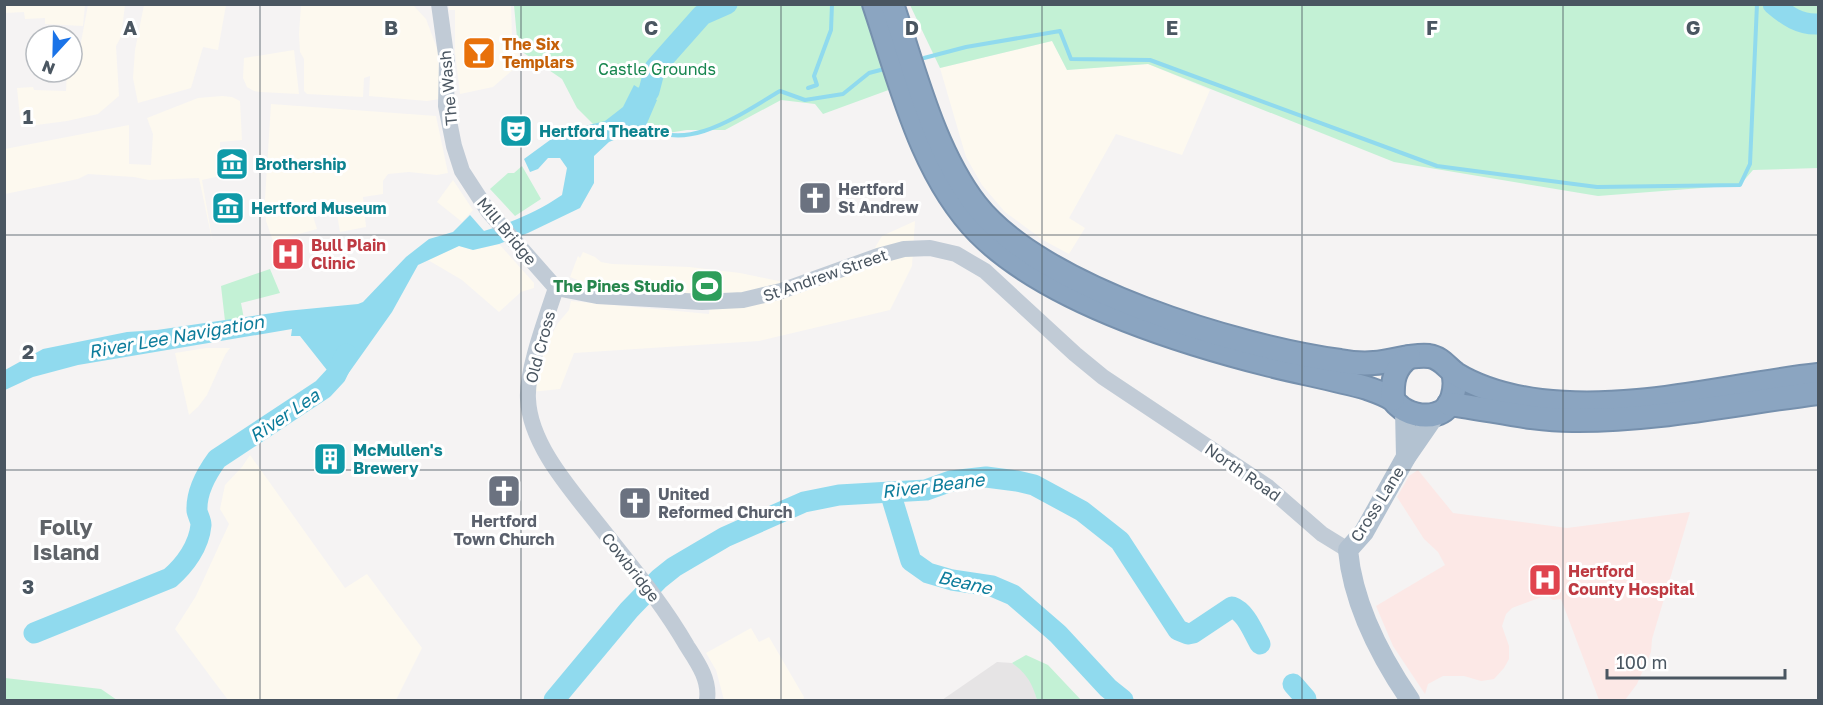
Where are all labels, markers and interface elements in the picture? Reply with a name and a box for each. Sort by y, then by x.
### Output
text: A [123,15,137,39]
text: B [384,15,398,39]
text: C [644,15,658,39]
text: D [905,15,919,39]
text: E [1166,15,1178,39]
text: F [1426,15,1438,39]
text: G [1686,15,1700,39]
north arrow [24,24,84,84]
place label: The Six Templars [502,34,574,72]
bar icon: The Six Templars [461,35,497,71]
street label: The Wash [435,50,461,126]
text: N [39,56,58,79]
park label: Castle Grounds [598,59,716,79]
text: 1 [23,104,33,128]
theatre icon: Hertford Theatre [498,113,534,149]
place label: Hertford Theatre [539,121,669,141]
museum icon: Brothership [214,146,250,182]
place label: Brothership [255,154,347,174]
place label: Hertford St Andrew [838,179,919,217]
church icon: Hertford St Andrew [797,180,833,216]
museum icon: Hertford Museum [210,190,246,226]
street label: Mill Bridge [473,193,541,269]
place label: Hertford Museum [251,198,386,218]
place label: Bull Plain Clinic [311,235,386,273]
hospital icon: Bull Plain Clinic [270,236,306,272]
street label: St Andrew Street [760,244,890,306]
sports icon: The Pines Studio [689,268,725,304]
place label: The Pines Studio [553,276,684,296]
street label: Old Cross [521,309,559,385]
water label: River Lee Navigation [87,310,266,362]
text: 2 [22,339,34,363]
water label: River Lea [245,383,324,446]
street label: North Road [1201,439,1285,505]
place label: McMullen's Brewery [353,440,443,478]
building icon: McMullen's Brewery [312,441,348,477]
street label: Cross Lane [1346,463,1408,545]
water label: River Beane [881,468,987,502]
church icon: Hertford Town Church [486,473,522,509]
place label: United Reformed Church [658,484,793,522]
church icon: United Reformed Church [617,485,653,521]
place label: Hertford Town Church [453,511,555,549]
district label: Folly Island [33,513,99,565]
street label: Cowbridge [598,528,664,606]
place label: Hertford County Hospital [1568,561,1695,599]
hospital icon: Hertford County Hospital [1527,562,1563,598]
water label: Beane [936,565,995,599]
text: 3 [22,574,34,598]
scale bar [1607,642,1786,680]
text: 100 m [1616,651,1667,673]

